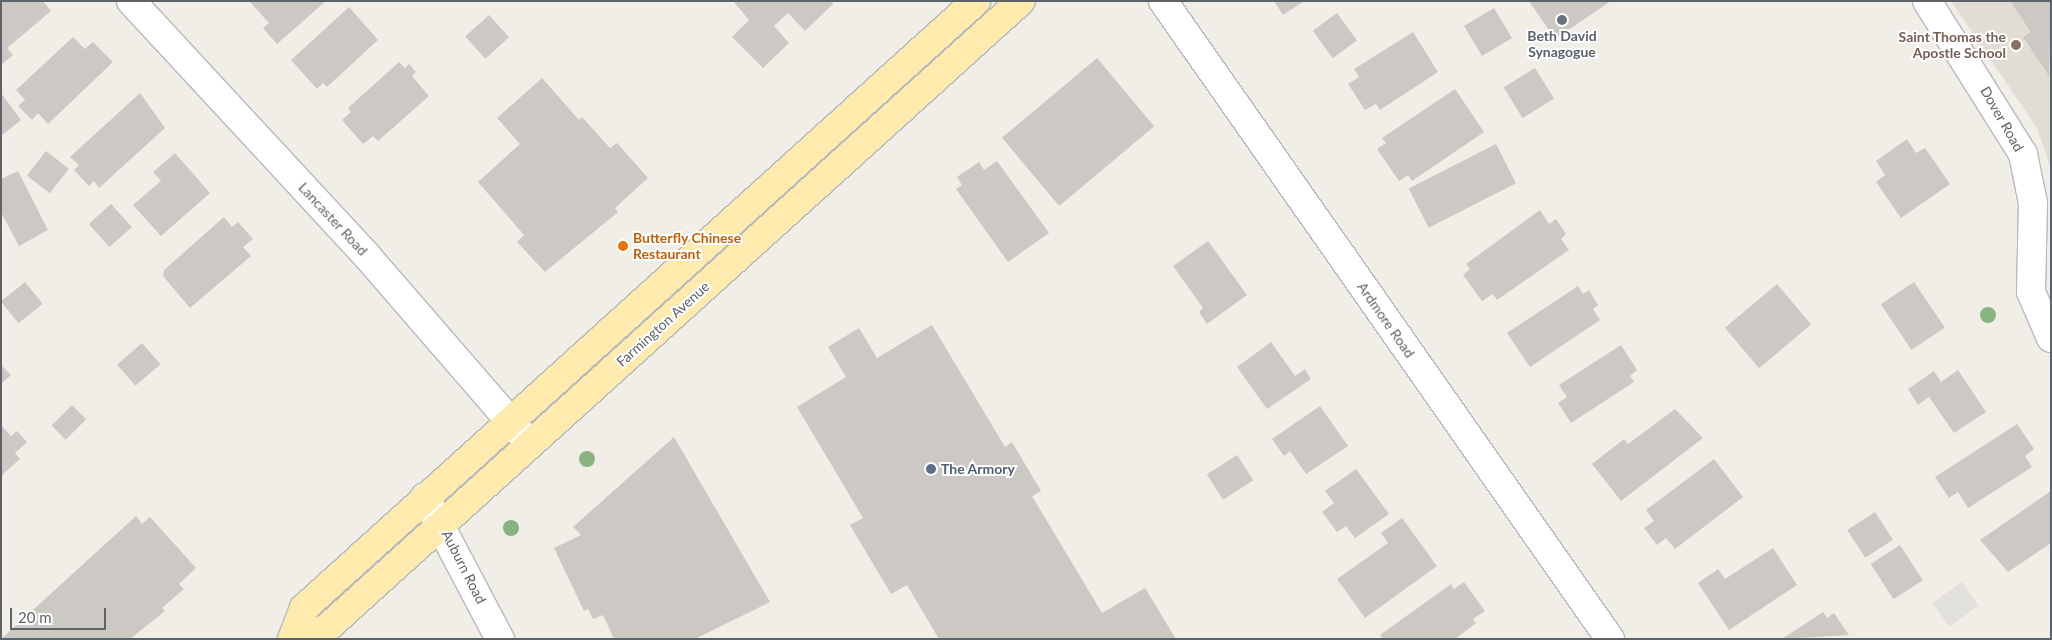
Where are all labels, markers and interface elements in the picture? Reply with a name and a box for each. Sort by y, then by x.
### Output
marker: Beth David Synagogue [1556,14,1568,26]
place label: Beth David Synagogue [1527,28,1597,60]
place label: Saint Thomas the Apostle School [1898,29,2006,62]
marker: Saint Thomas the Apostle School [2010,39,2022,51]
street label: Dover Road [1977,83,2027,155]
street label: Lancaster Road [295,179,371,259]
place label: Butterfly Chinese Restaurant [633,230,742,262]
marker: Butterfly Chinese Restaurant [617,240,629,252]
street label: Farmington Avenue [613,278,713,370]
street label: Ardmore Road [1354,279,1418,361]
place label: The Armory [941,461,1015,477]
marker: The Armory [925,463,937,475]
street label: Auburn Road [438,527,490,607]
scale bar [12,598,109,630]
text: 20 m [18,608,52,626]

